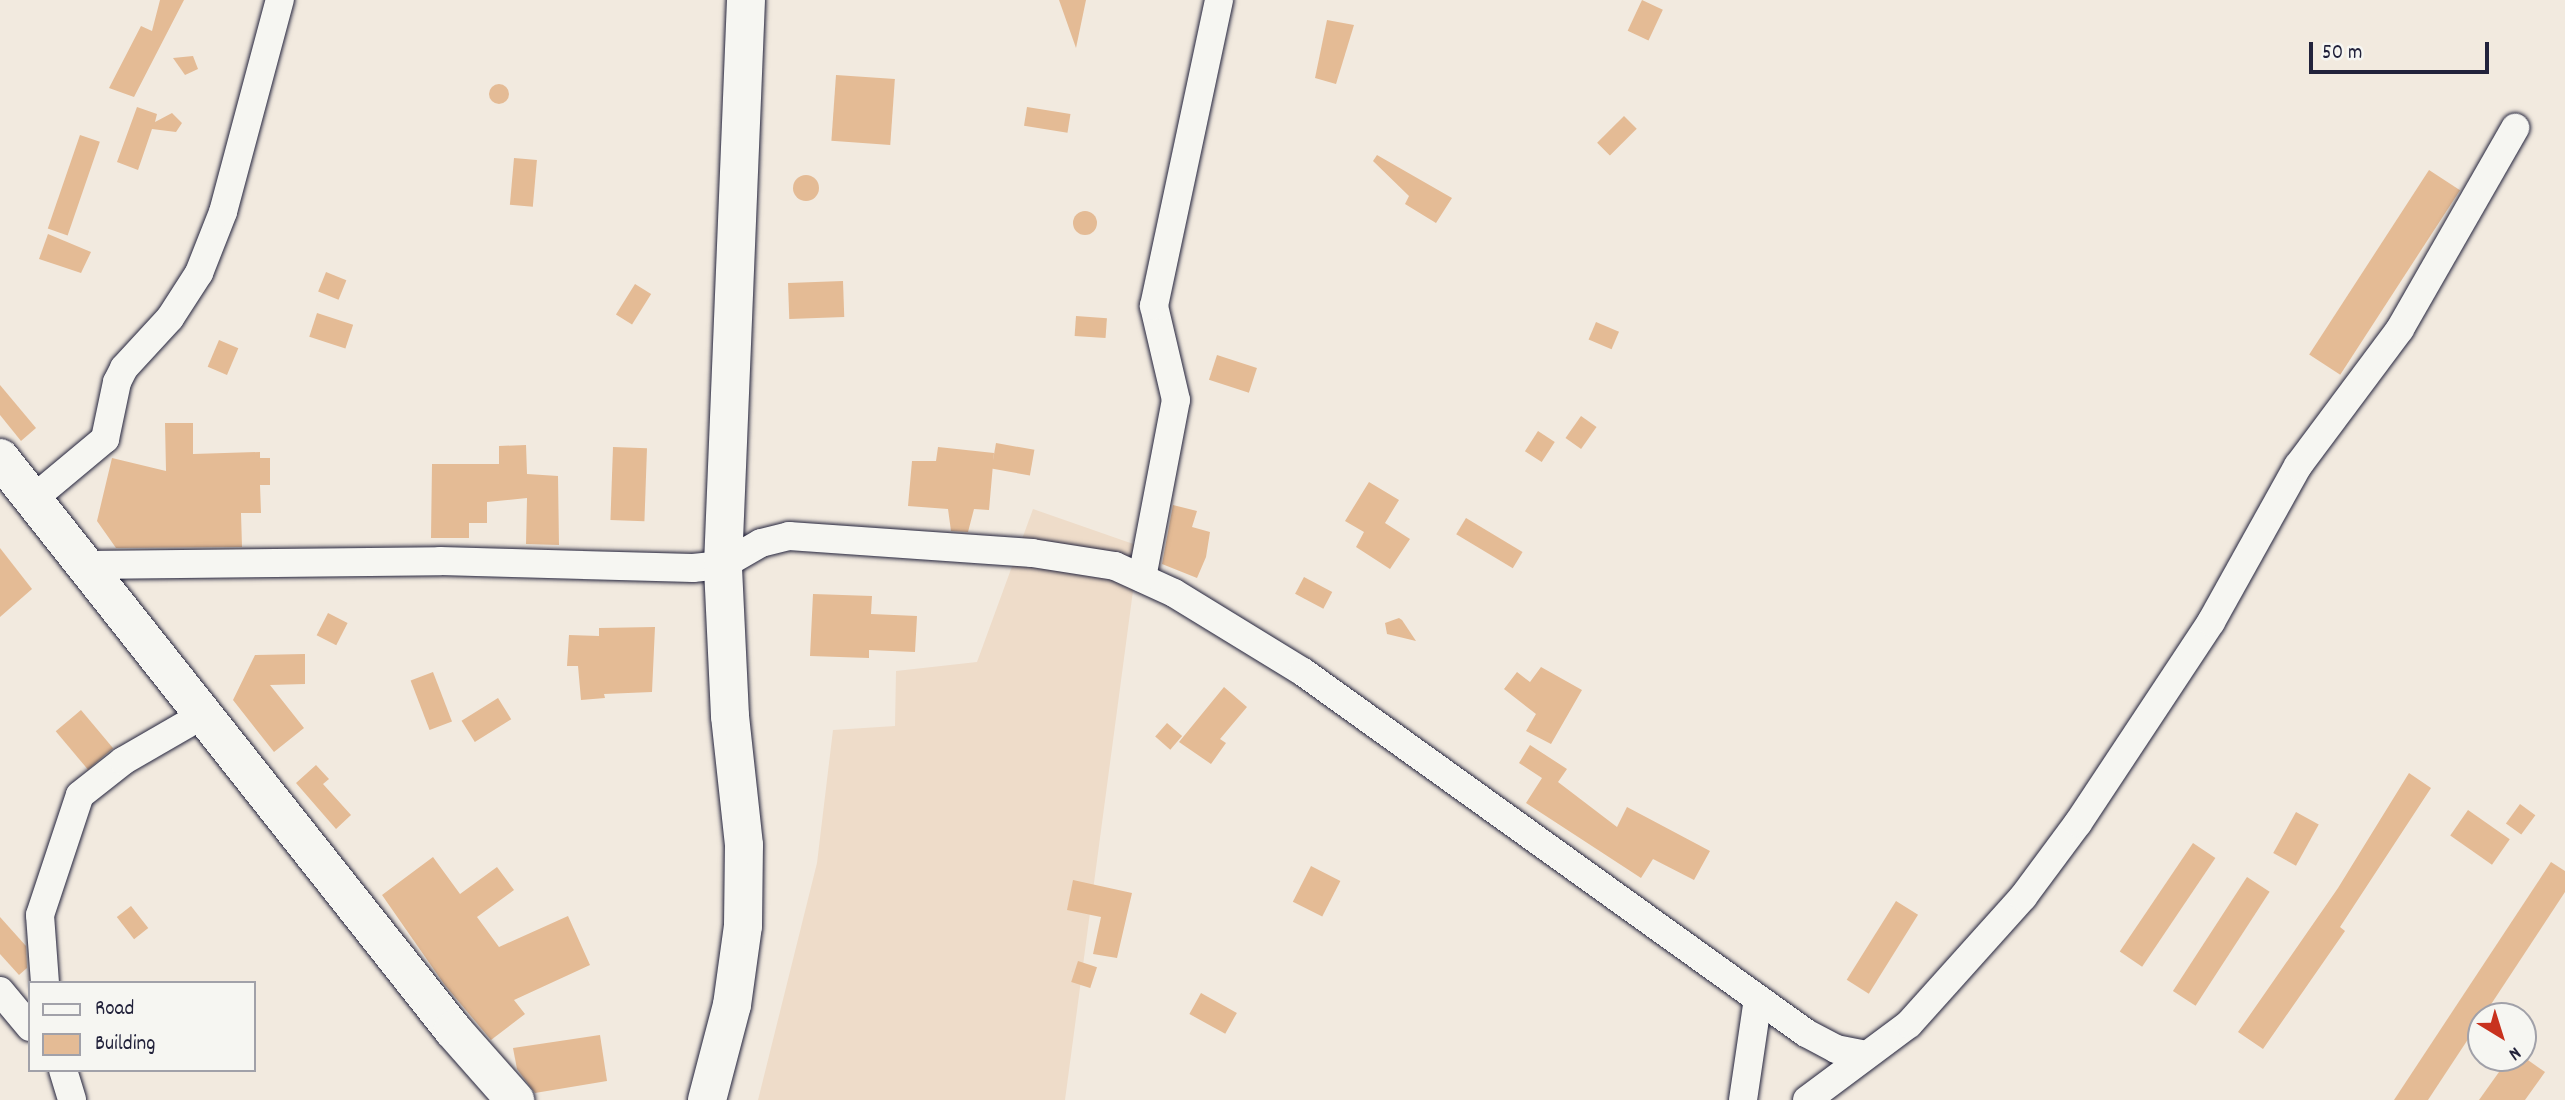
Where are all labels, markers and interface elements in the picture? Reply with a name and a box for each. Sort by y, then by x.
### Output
scale bar [2313,28,2493,72]
text: 50 m [2322,39,2362,69]
legend [28,981,256,1072]
text: Road [95,995,134,1025]
north arrow [2467,1002,2537,1072]
text: Building [95,1030,155,1060]
text: N [2502,1039,2526,1066]

